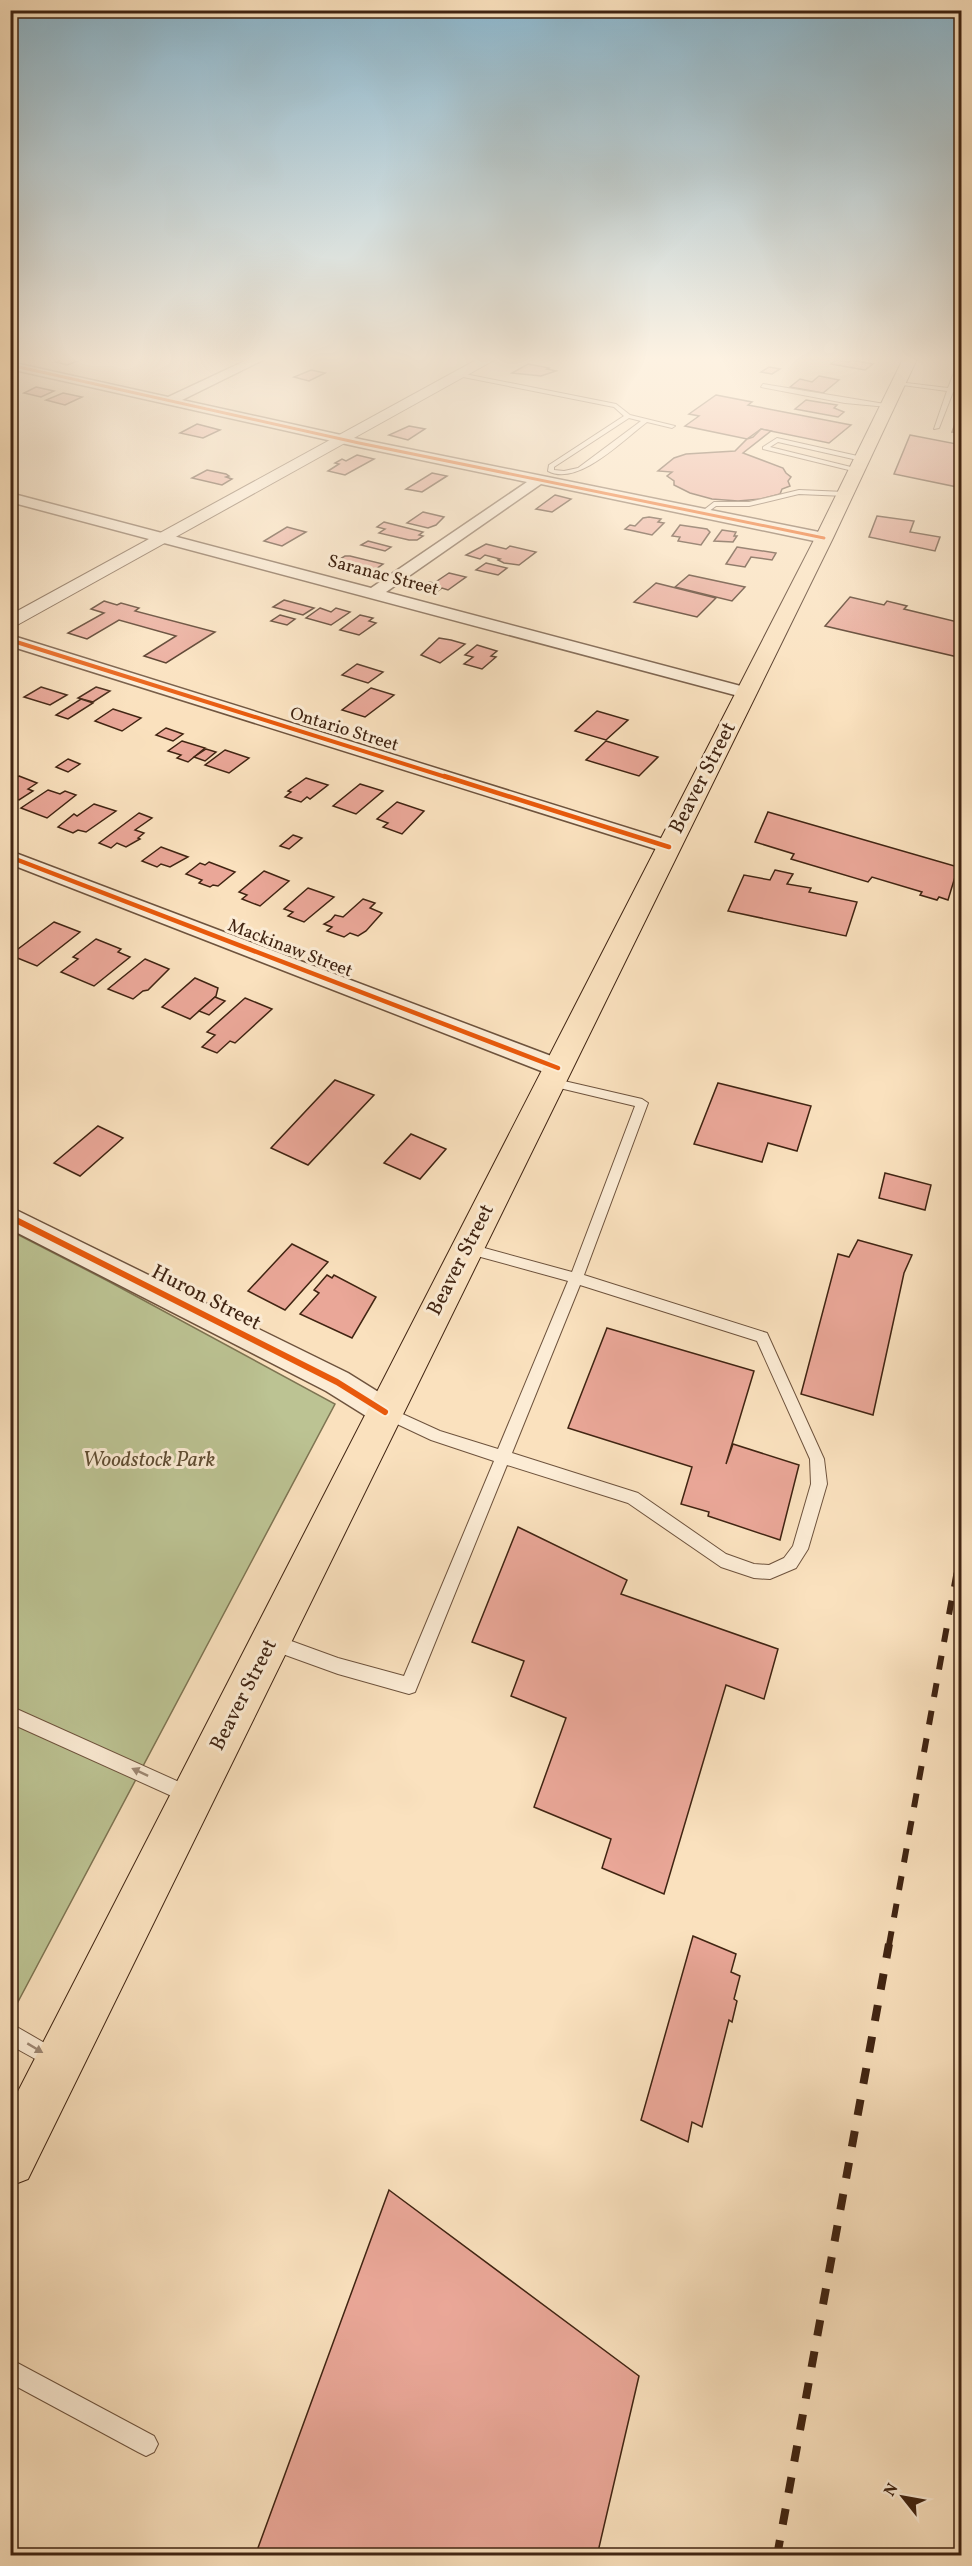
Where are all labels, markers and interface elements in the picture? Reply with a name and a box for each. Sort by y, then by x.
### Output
street label: Saranac Street [325,549,441,603]
street label: Ontario Street [287,702,401,758]
street label: Beaver Street [662,717,744,839]
street label: Mackinaw Street [224,914,356,984]
street label: Beaver Street [420,1199,502,1321]
street label: Huron Street [146,1258,266,1338]
park label: Woodstock Park [83,1446,216,1475]
street label: Beaver Street [203,1634,285,1756]
one-way arrow [131,1768,148,1777]
one-way arrow [27,2043,43,2054]
north arrow [873,2467,933,2527]
text: N [879,2479,904,2501]

